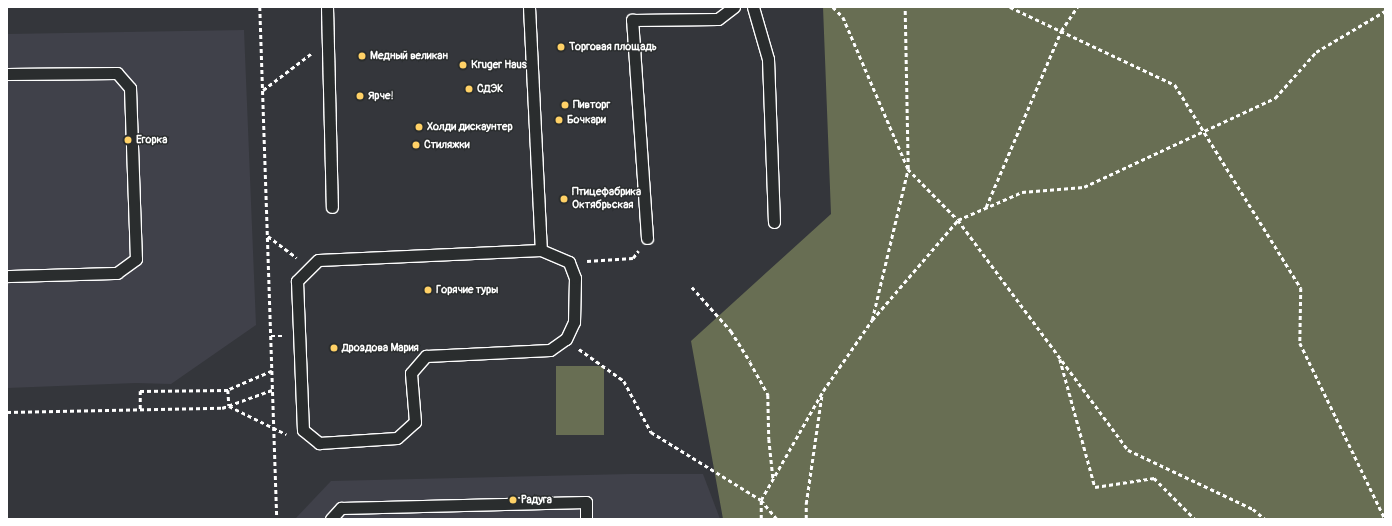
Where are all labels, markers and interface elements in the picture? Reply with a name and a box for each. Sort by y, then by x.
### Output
place label: Торговая площадь [569,40,657,54]
marker: Торговая площадь [556,42,566,52]
place label: Медный великан [370,49,448,63]
marker: Медный великан [357,51,367,61]
place label: Kruger Haus [471,58,527,72]
marker: Kruger Haus [458,60,468,70]
place label: СДЭК [477,82,503,96]
marker: СДЭК [464,84,474,94]
place label: Ярче! [368,89,394,103]
marker: Ярче! [355,91,365,101]
place label: Пивторг [573,98,610,112]
marker: Пивторг [560,100,570,110]
place label: Бочкари [567,113,606,127]
marker: Бочкари [554,115,564,125]
place label: Холди дискаунтер [427,120,513,134]
marker: Холди дискаунтер [414,122,424,132]
place label: Егорка [136,133,167,147]
marker: Егорка [123,135,133,145]
place label: Стиляжки [424,138,470,152]
marker: Стиляжки [411,140,421,150]
place label: Птицефабрика Октябрьская [572,186,641,212]
marker: Птицефабрика Октябрьская [559,194,569,204]
place label: Горячие туры [436,283,498,297]
marker: Горячие туры [423,285,433,295]
place label: Дроздова Мария [342,341,419,355]
marker: Дроздова Мария [329,343,339,353]
place label: Радуга [521,493,552,507]
marker: Радуга [508,495,518,505]

